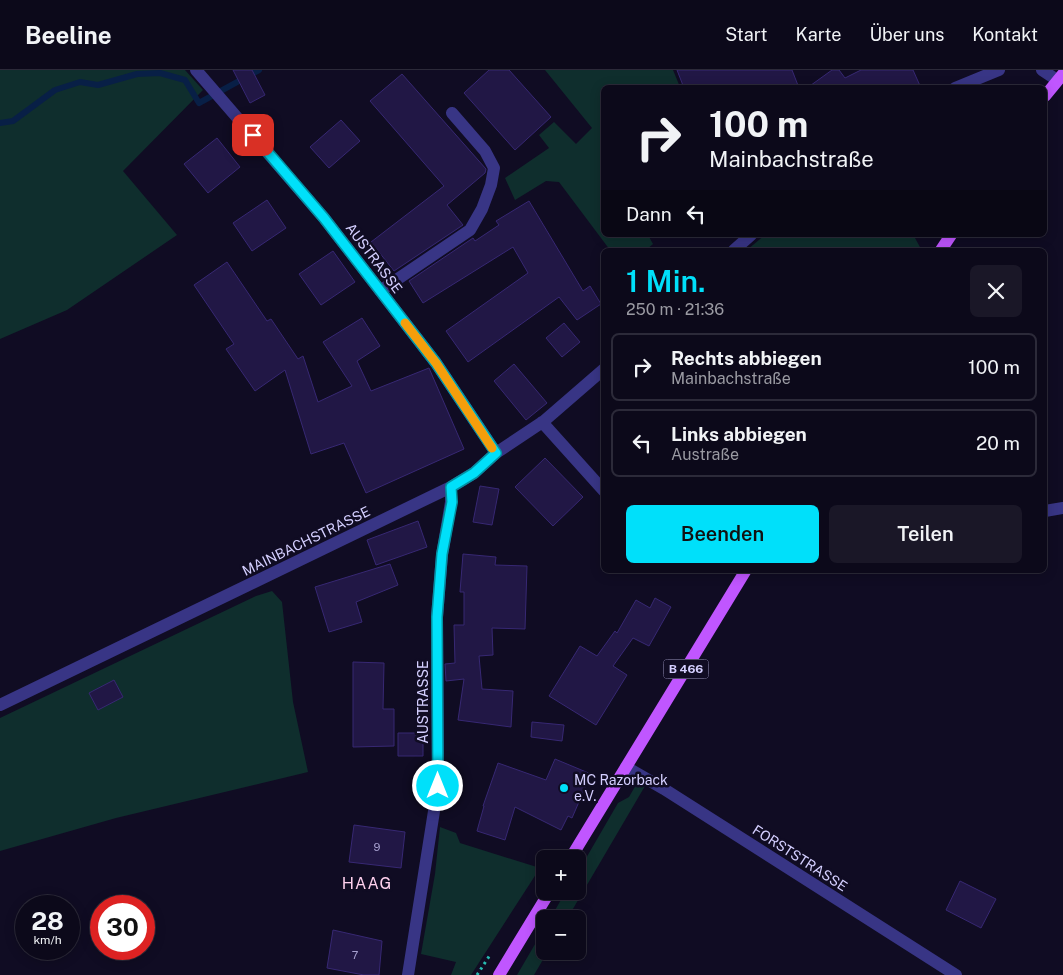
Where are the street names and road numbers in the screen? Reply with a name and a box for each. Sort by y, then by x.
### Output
street label: AUSTRASSE [342,220,406,296]
street label: MAINBACHSTRASSE [239,503,373,579]
street label: AUSTRASSE [415,660,431,744]
road number: B 466 [664,660,708,678]
street label: FORSTSTRASSE [750,821,850,895]

